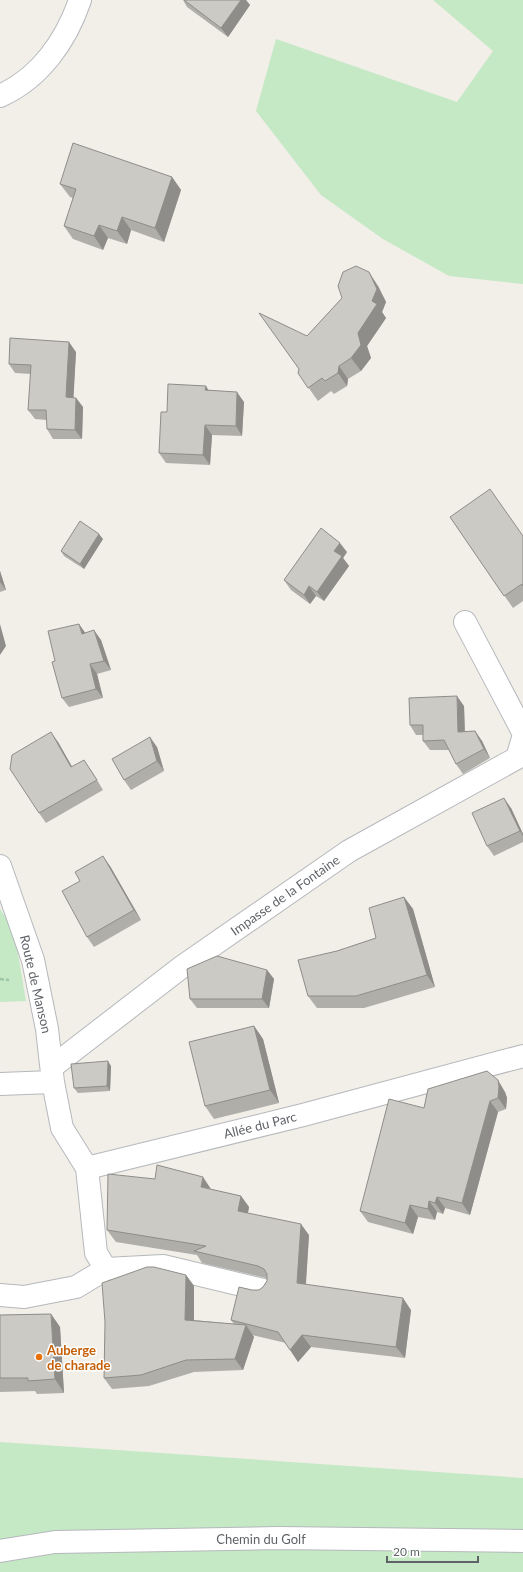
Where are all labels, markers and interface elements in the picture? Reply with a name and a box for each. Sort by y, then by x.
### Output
street label: Impasse de la Fontaine [227,851,343,939]
street label: Route de Manson [17,933,55,1035]
street label: Allée du Parc [222,1108,298,1142]
place label: Auberge de charade [46,1342,110,1373]
marker: Auberge de charade [34,1352,44,1362]
street label: Chemin du Golf [216,1531,306,1547]
scale bar [387,1538,478,1564]
text: 20 m [393,1544,420,1559]

